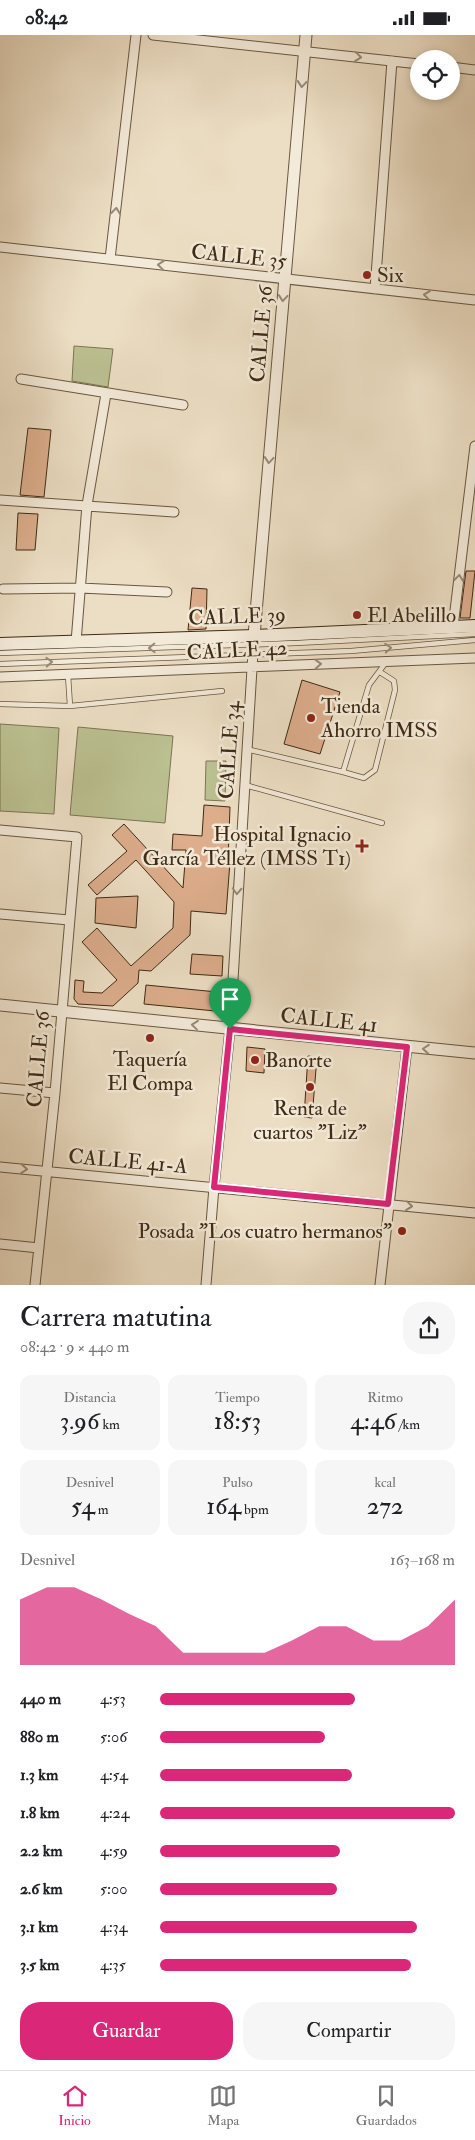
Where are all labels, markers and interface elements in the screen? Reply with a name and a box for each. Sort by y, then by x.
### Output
text: 08:42 [25,6,68,30]
map controls [410,50,460,100]
button: locate [410,50,460,100]
one-way arrow [355,51,363,62]
one-way arrow [297,80,308,88]
one-way arrow [110,206,121,214]
street label: CALLE 35 [190,238,289,275]
one-way arrow [156,260,164,271]
place label: Six [377,262,404,289]
marker: Six [361,269,373,281]
street label: CALLE 36 [244,283,279,384]
one-way arrow [422,290,430,301]
one-way arrow [278,294,289,302]
one-way arrow [264,456,275,464]
one-way arrow [453,574,464,582]
street label: CALLE 39 [188,601,286,632]
place label: El Abelillo [367,602,456,629]
marker: El Abelillo [351,609,363,621]
street label: CALLE 42 [186,634,288,667]
one-way arrow [148,642,156,653]
one-way arrow [384,642,392,653]
one-way arrow [45,656,53,667]
one-way arrow [314,658,322,669]
place label: Tienda Ahorro IMSS [320,693,438,744]
street label: CALLE 34 [213,699,247,800]
marker: Tienda Ahorro IMSS [305,712,317,724]
place label: Hospital Ignacio García Téllez (IMSS T1) [142,821,351,872]
marker: Hospital Ignacio García Téllez (IMSS T1) [355,839,369,853]
one-way arrow [232,887,243,895]
pin [209,978,251,1029]
icon: arrive [216,985,244,1013]
street label: CALLE 41 [279,1002,379,1039]
street label: CALLE 36 [21,1008,56,1109]
one-way arrow [191,1020,199,1031]
marker: Taquería El Compa [144,1032,156,1044]
one-way arrow [422,1044,430,1055]
place label: Taquería El Compa [107,1046,193,1097]
place label: Banorte [265,1047,332,1074]
marker: Banorte [249,1054,261,1066]
marker: Renta de cuartos "Liz" [304,1081,316,1093]
place label: Renta de cuartos "Liz" [253,1095,367,1146]
street label: CALLE 41-A [67,1143,189,1180]
one-way arrow [20,1163,28,1174]
one-way arrow [406,1201,414,1212]
place label: Posada "Los cuatro hermanos" [138,1218,392,1245]
marker: Posada "Los cuatro hermanos" [396,1225,408,1237]
text: Carrera matutina [20,1300,211,1335]
button: share [403,1302,455,1354]
text: 08:42 · 9 × 440 m [20,1337,130,1357]
text: Distancia [64,1389,116,1406]
text: Tiempo [215,1389,260,1406]
text: Ritmo [367,1389,403,1406]
text: 3.96 [60,1406,100,1437]
text: 18:53 [214,1406,261,1437]
text: 4:46 [350,1406,396,1437]
text: km [100,1416,120,1433]
text: /km [396,1416,420,1433]
text: Desnivel [66,1474,114,1491]
text: Pulso [222,1474,253,1491]
text: kcal [374,1474,396,1491]
text: 54 [71,1491,95,1522]
text: 164 [206,1491,241,1522]
text: 272 [367,1491,404,1522]
text: m [95,1501,109,1518]
text: bpm [241,1501,269,1518]
text: Desnivel [20,1550,75,1570]
text: 163–168 m [390,1550,455,1570]
text: 440 m [20,1689,61,1709]
text: 4:53 [100,1689,126,1709]
text: 880 m [20,1727,59,1747]
text: 5:06 [100,1727,127,1747]
text: 1.3 km [20,1765,58,1785]
text: 4:54 [100,1765,128,1785]
text: 1.8 km [20,1803,60,1823]
text: 4:24 [100,1803,129,1823]
text: 2.2 km [20,1841,63,1861]
text: 4:59 [100,1841,128,1861]
text: 2.6 km [20,1879,63,1899]
text: 5:00 [100,1879,127,1899]
text: 3.1 km [20,1917,58,1937]
text: 4:34 [100,1917,127,1937]
text: 3.5 km [20,1955,59,1975]
text: 4:35 [100,1955,126,1975]
button: Guardar [20,2002,233,2060]
button: Compartir [243,2002,455,2060]
tab: Inicio [58,2082,91,2129]
tab: Mapa [207,2082,239,2129]
tab: Guardados [356,2082,417,2129]

